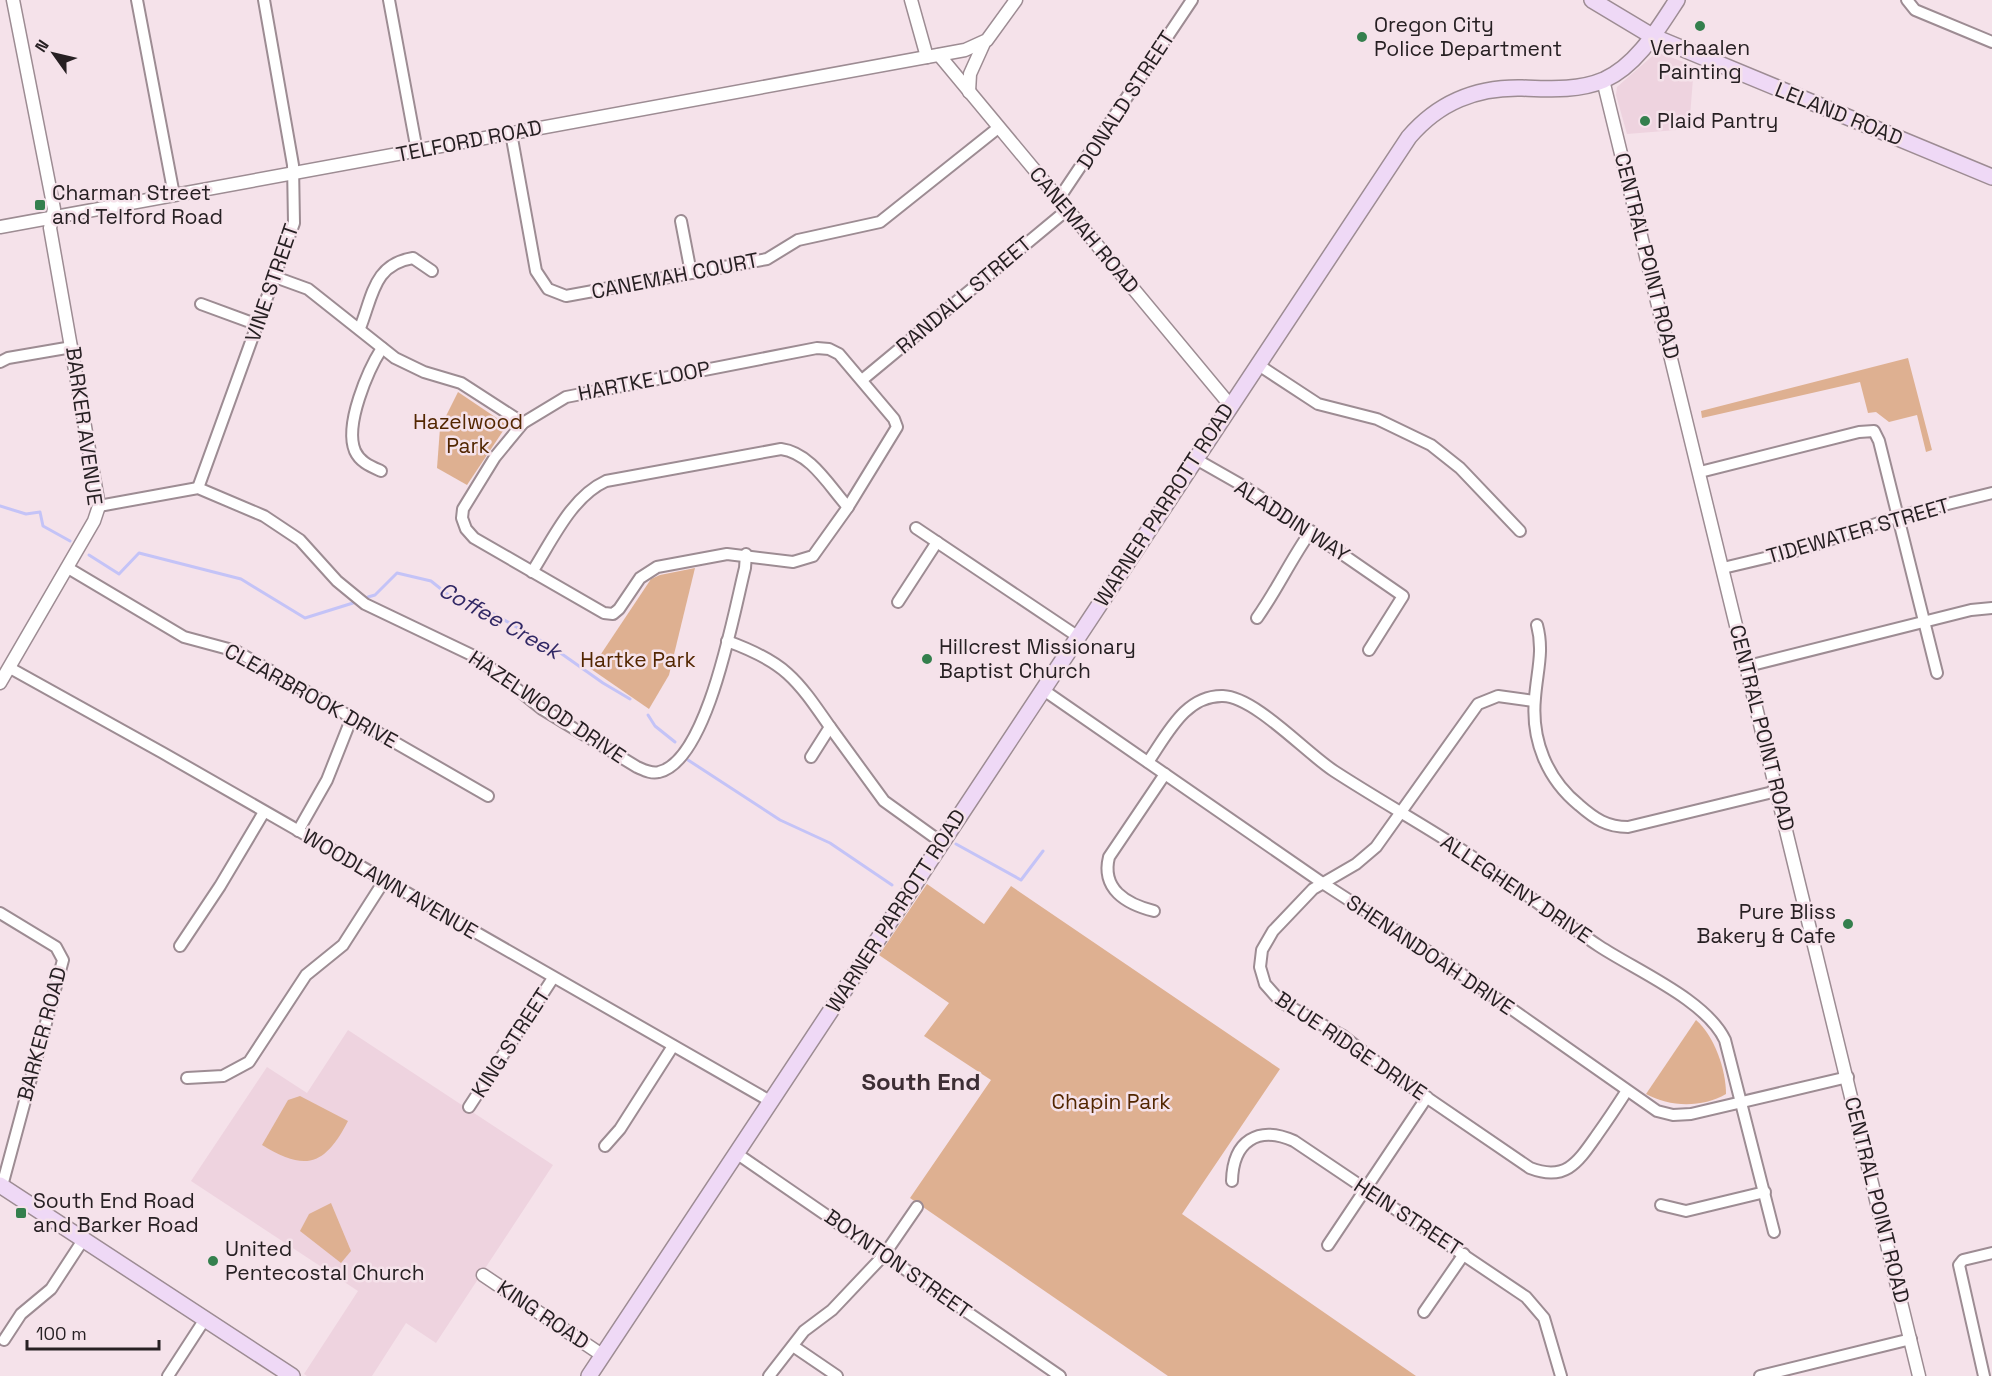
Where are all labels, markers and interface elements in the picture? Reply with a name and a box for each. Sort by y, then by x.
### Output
place label: Oregon City Police Department [1374,11,1562,62]
marker: Verhaalen Painting [1693,19,1707,33]
north arrow [24,24,84,84]
street label: DONALD STREET [1071,25,1180,174]
marker: Oregon City Police Department [1355,30,1369,44]
place label: Verhaalen Painting [1650,34,1750,85]
text: N [30,36,54,56]
street label: LELAND ROAD [1771,76,1907,151]
place label: Plaid Pantry [1657,107,1778,134]
street label: TELFORD ROAD [394,113,544,168]
marker: Plaid Pantry [1638,114,1652,128]
street label: CENTRAL POINT ROAD [1609,150,1686,362]
street label: CANEMAH ROAD [1024,161,1145,299]
place label: Charman Street and Telford Road [52,179,223,230]
marker: Charman Street and Telford Road [33,198,47,212]
street label: VINE STREET [239,220,304,345]
street label: RANDALL STREET [890,230,1037,359]
street label: CANEMAH COURT [589,246,761,305]
street label: BARKER AVENUE [60,345,109,507]
street label: HARTKE LOOP [575,354,712,407]
street label: WARNER PARROTT ROAD [1088,398,1239,612]
park label: Hazelwood Park [413,408,523,459]
street label: ALADDIN WAY [1230,473,1355,568]
street label: TIDEWATER STREET [1763,491,1953,570]
water label: Coffee Creek [434,575,568,666]
street label: CENTRAL POINT ROAD [1724,622,1801,834]
place label: Hillcrest Missionary Baptist Church [939,633,1136,684]
street label: CLEARBROOK DRIVE [220,637,403,754]
street label: HAZELWOOD DRIVE [464,644,631,769]
park label: Hartke Park [580,646,696,673]
marker: Hillcrest Missionary Baptist Church [920,652,934,666]
street label: WARNER PARROTT ROAD [820,804,971,1018]
street label: WOODLAWN AVENUE [298,822,483,945]
street label: ALLEGHENY DRIVE [1436,828,1597,949]
street label: SHENANDOAH DRIVE [1341,888,1519,1021]
place label: Pure Bliss Bakery & Cafe [1697,898,1836,949]
marker: Pure Bliss Bakery & Cafe [1841,917,1855,931]
street label: BARKER ROAD [11,964,72,1104]
street label: KING STREET [465,983,556,1102]
street label: BLUE RIDGE DRIVE [1270,985,1432,1106]
district label: South End [861,1066,981,1097]
park label: Chapin Park [1051,1088,1171,1115]
street label: CENTRAL POINT ROAD [1839,1094,1916,1306]
street label: HEIN STREET [1349,1172,1468,1262]
place label: South End Road and Barker Road [33,1187,199,1238]
street label: BOYNTON STREET [820,1203,977,1324]
marker: South End Road and Barker Road [14,1206,28,1220]
place label: United Pentecostal Church [225,1235,425,1286]
marker: United Pentecostal Church [206,1254,220,1268]
street label: KING ROAD [492,1274,595,1355]
scale bar [27,1313,159,1351]
text: 100 m [36,1322,87,1345]

